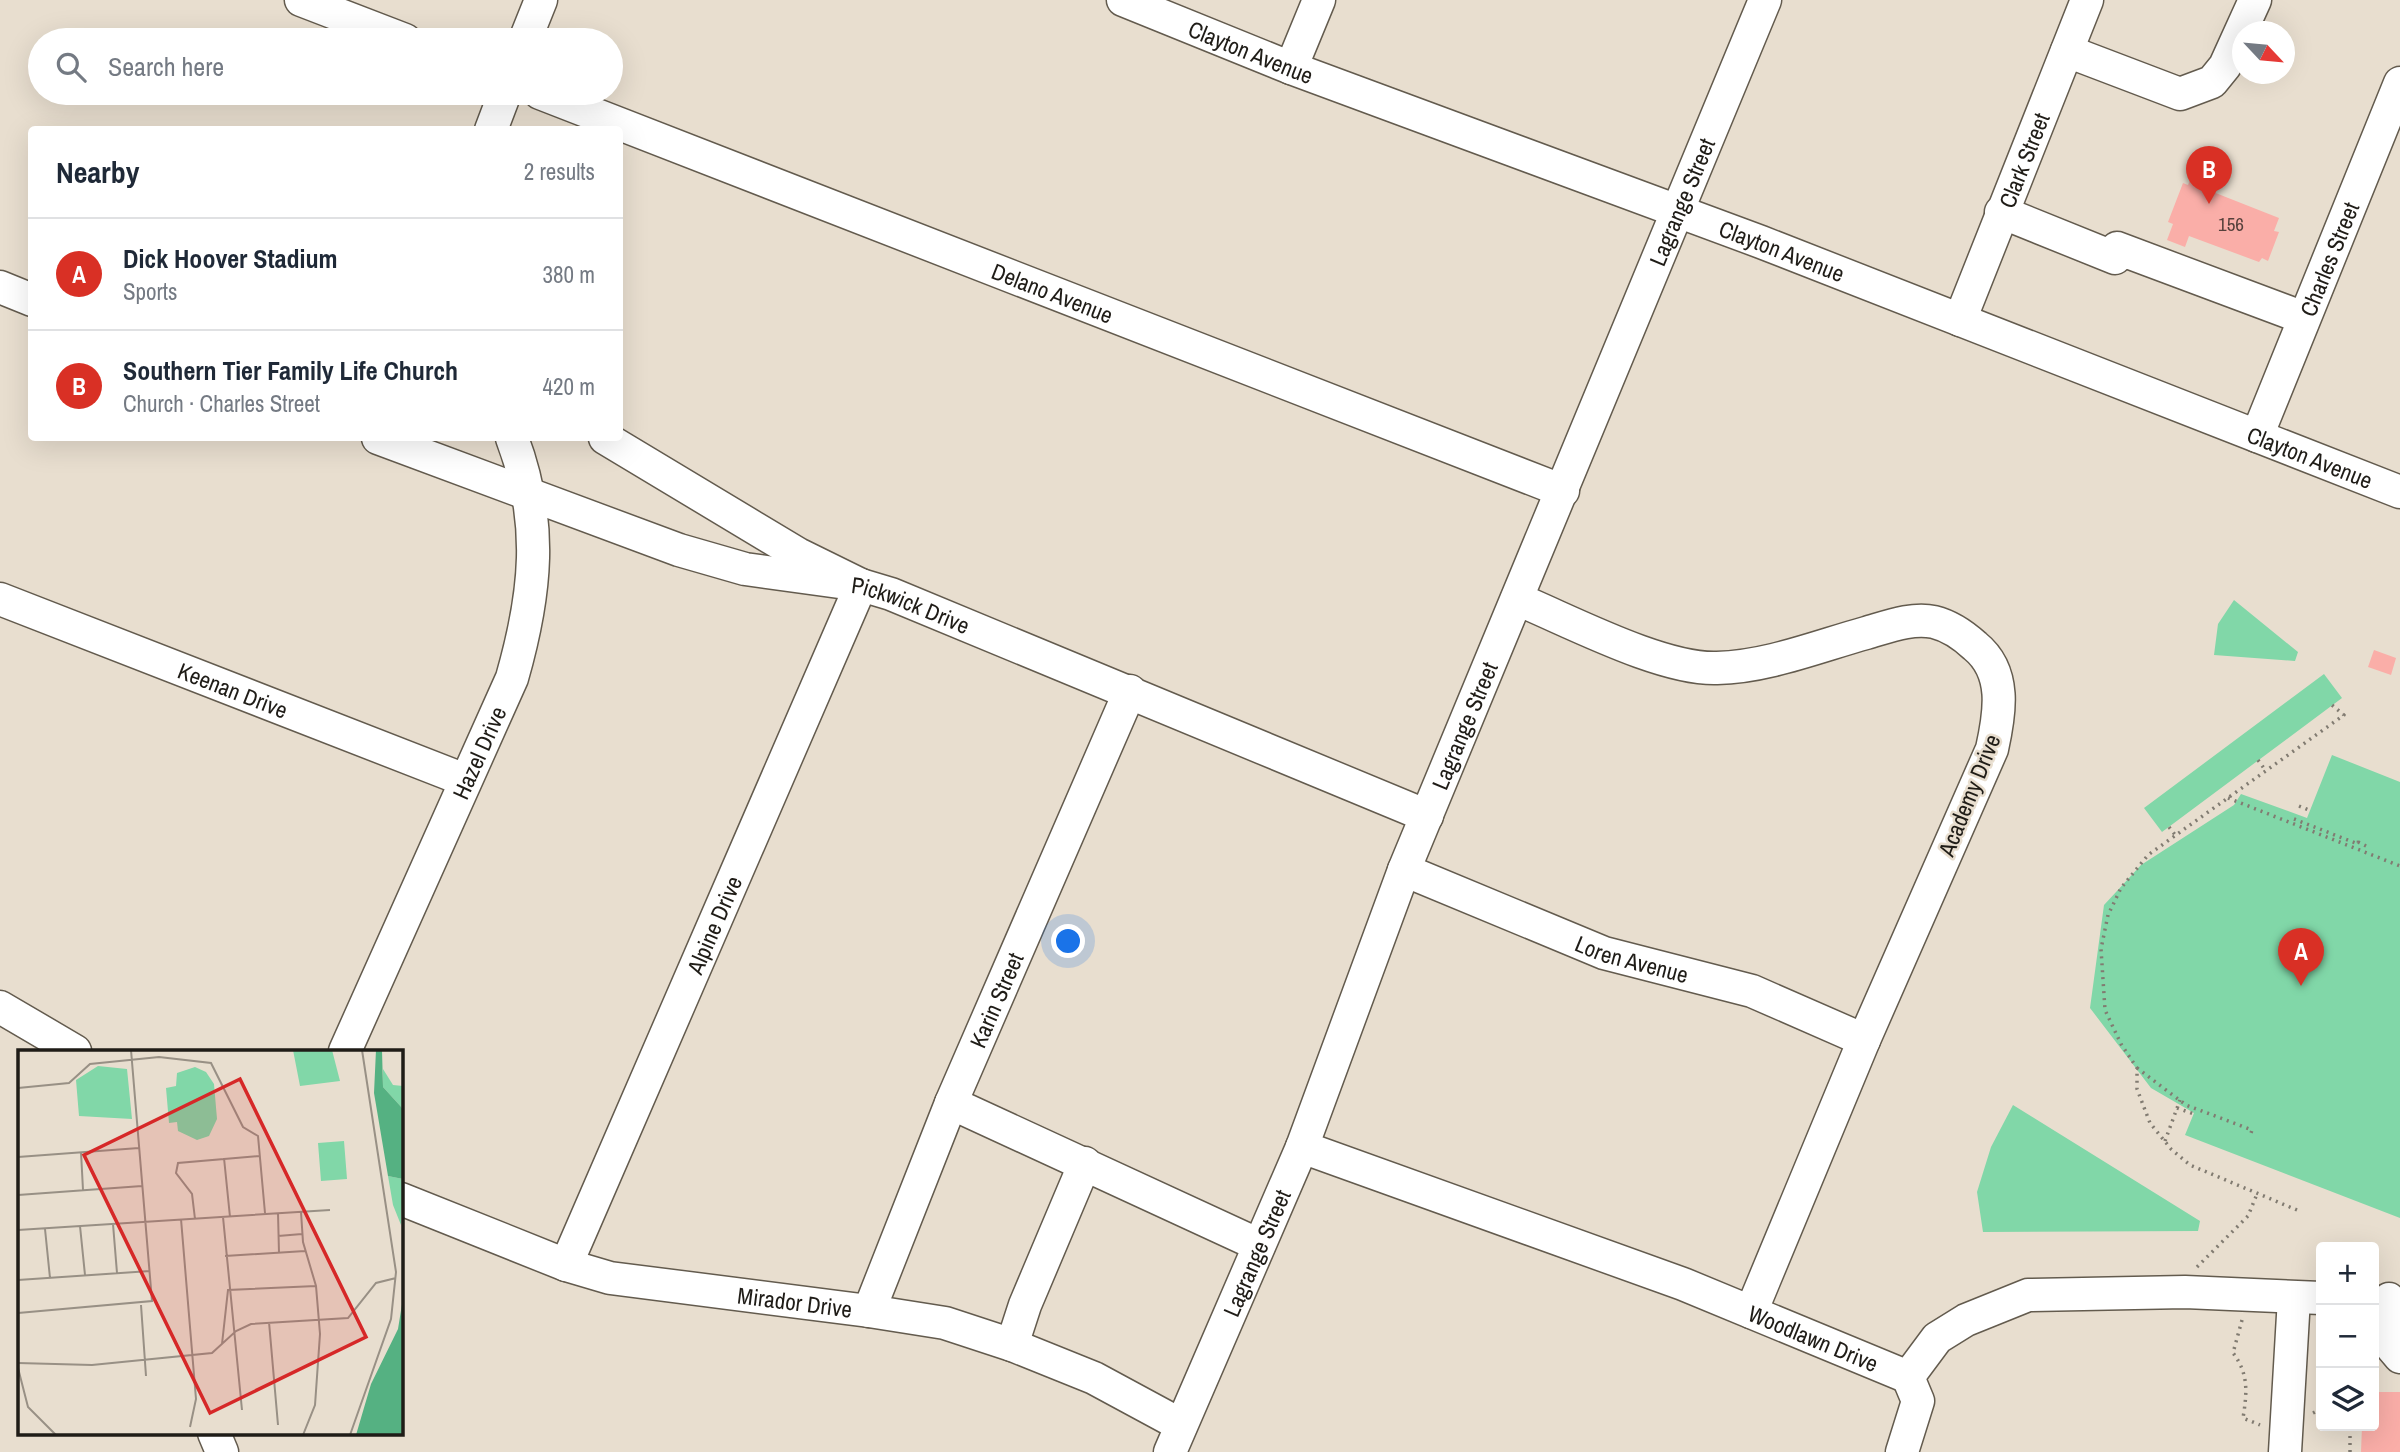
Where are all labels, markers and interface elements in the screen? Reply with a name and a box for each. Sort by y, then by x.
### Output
street label: Clayton Avenue [1184,13,1318,90]
north arrow [2232,21,2295,84]
search box [28,28,623,105]
icon: search [52,48,90,86]
text: Search here [108,49,224,84]
street label: Clark Street [1991,108,2056,212]
street label: Lagrange Street [1641,133,1722,270]
pin: B [2186,146,2232,204]
text: Nearby [56,152,139,192]
text: 2 results [524,156,595,187]
street label: Charles Street [2292,197,2366,321]
house number: 156 [2218,211,2244,237]
street label: Clayton Avenue [1715,212,1849,289]
text: Dick Hoover Stadium [123,241,337,276]
street label: Delano Avenue [987,255,1118,330]
text: A [72,259,86,290]
text: 380 m [543,259,595,290]
text: Sports [123,276,178,307]
text: Southern Tier Family Life Church [123,353,458,388]
text: B [72,371,86,402]
text: 420 m [543,371,595,402]
text: Church · Charles Street [123,388,320,419]
street label: Clayton Avenue [2243,418,2377,495]
street label: Pickwick Drive [850,568,975,641]
street label: Keenan Drive [174,654,292,725]
street label: Lagrange Street [1424,657,1504,794]
street label: Hazel Drive [444,701,513,804]
street label: Academy Drive [1930,729,2008,862]
street label: Alpine Drive [678,871,749,979]
your location [1051,924,1085,958]
street label: Loren Avenue [1571,927,1692,990]
pin: A [2278,928,2324,986]
street label: Karin Street [962,948,1030,1052]
inset map [18,1050,402,1434]
street label: Lagrange Street [1215,1185,1297,1321]
map controls [2316,1242,2379,1431]
button: + [2316,1242,2379,1305]
street label: Mirador Drive [736,1279,854,1324]
street label: Woodlawn Drive [1744,1297,1883,1379]
button: − [2316,1305,2379,1368]
button: layers [2316,1368,2379,1431]

